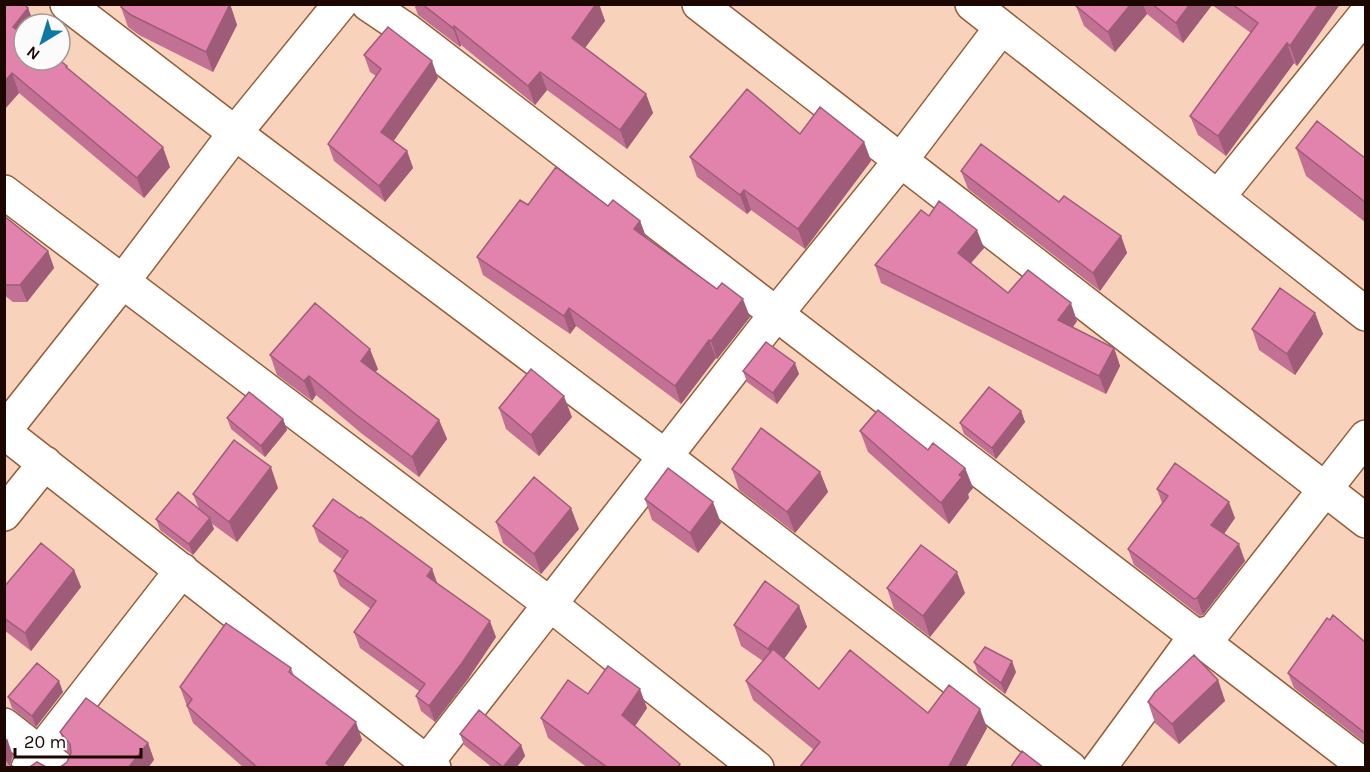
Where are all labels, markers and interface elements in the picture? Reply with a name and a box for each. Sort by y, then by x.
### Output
north arrow [12,12,72,72]
text: N [23,42,43,64]
scale bar [15,721,141,759]
text: 20 m [24,731,66,753]

